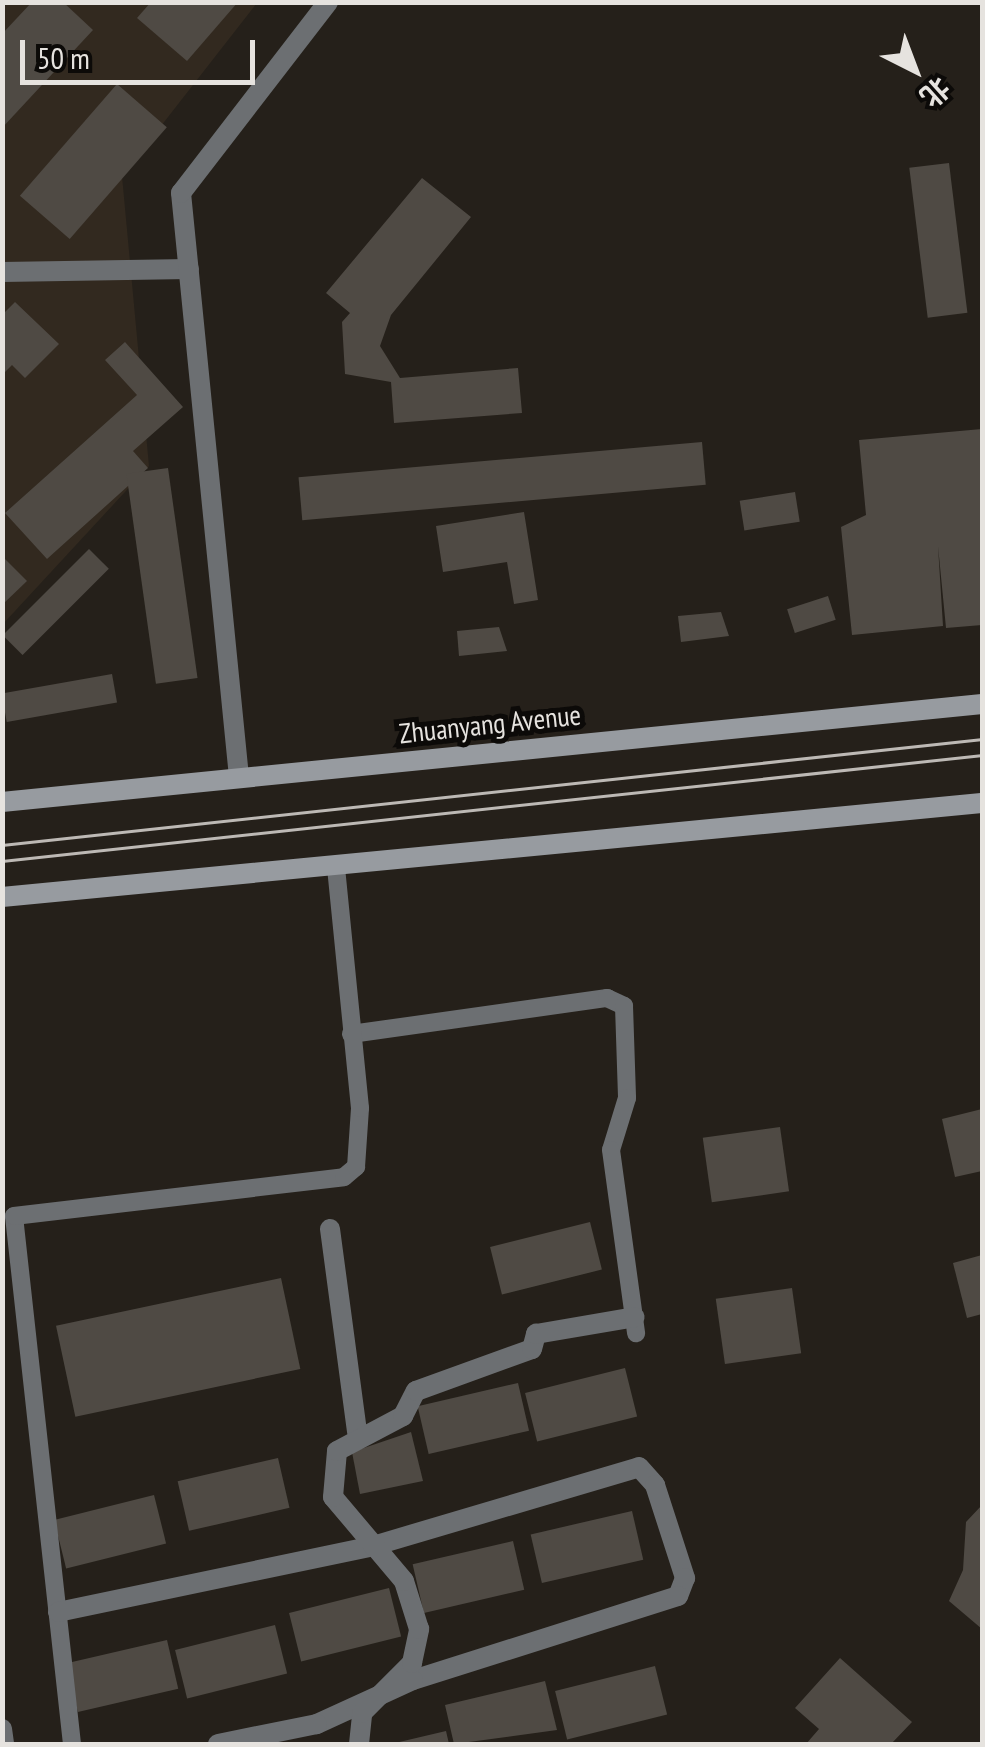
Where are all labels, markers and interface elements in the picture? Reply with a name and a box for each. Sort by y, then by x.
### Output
scale bar [25,20,260,82]
north arrow [865,20,965,120]
text: 50 m [37,38,90,77]
text: 北 [913,70,958,116]
street label: Zhuanyang Avenue [397,698,583,750]

